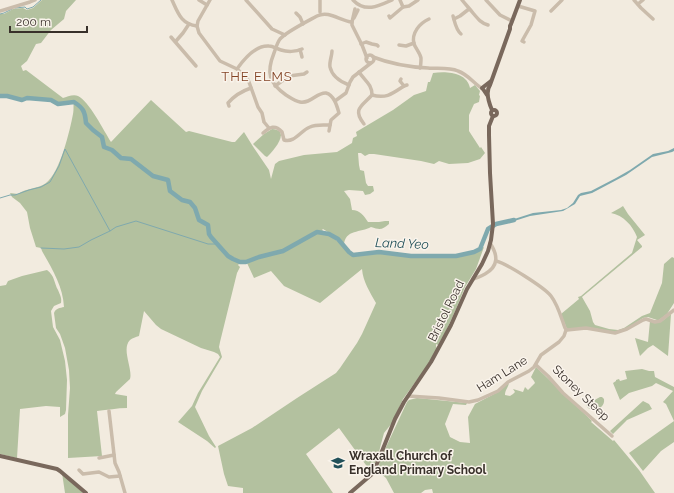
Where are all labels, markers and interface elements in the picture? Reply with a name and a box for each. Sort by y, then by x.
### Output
scale bar [10,8,87,34]
text: 200 m [16,15,51,29]
district label: THE ELMS [221,69,293,84]
water label: Land Yeo [375,235,429,252]
street label: Bristol Road [425,278,467,344]
street label: Ham Lane [474,353,530,395]
street label: Stoney Steep [550,362,612,424]
place label: Wraxall Church of England Primary School [349,449,487,477]
school or university icon: Wraxall Church of England Primary School [330,455,346,471]

